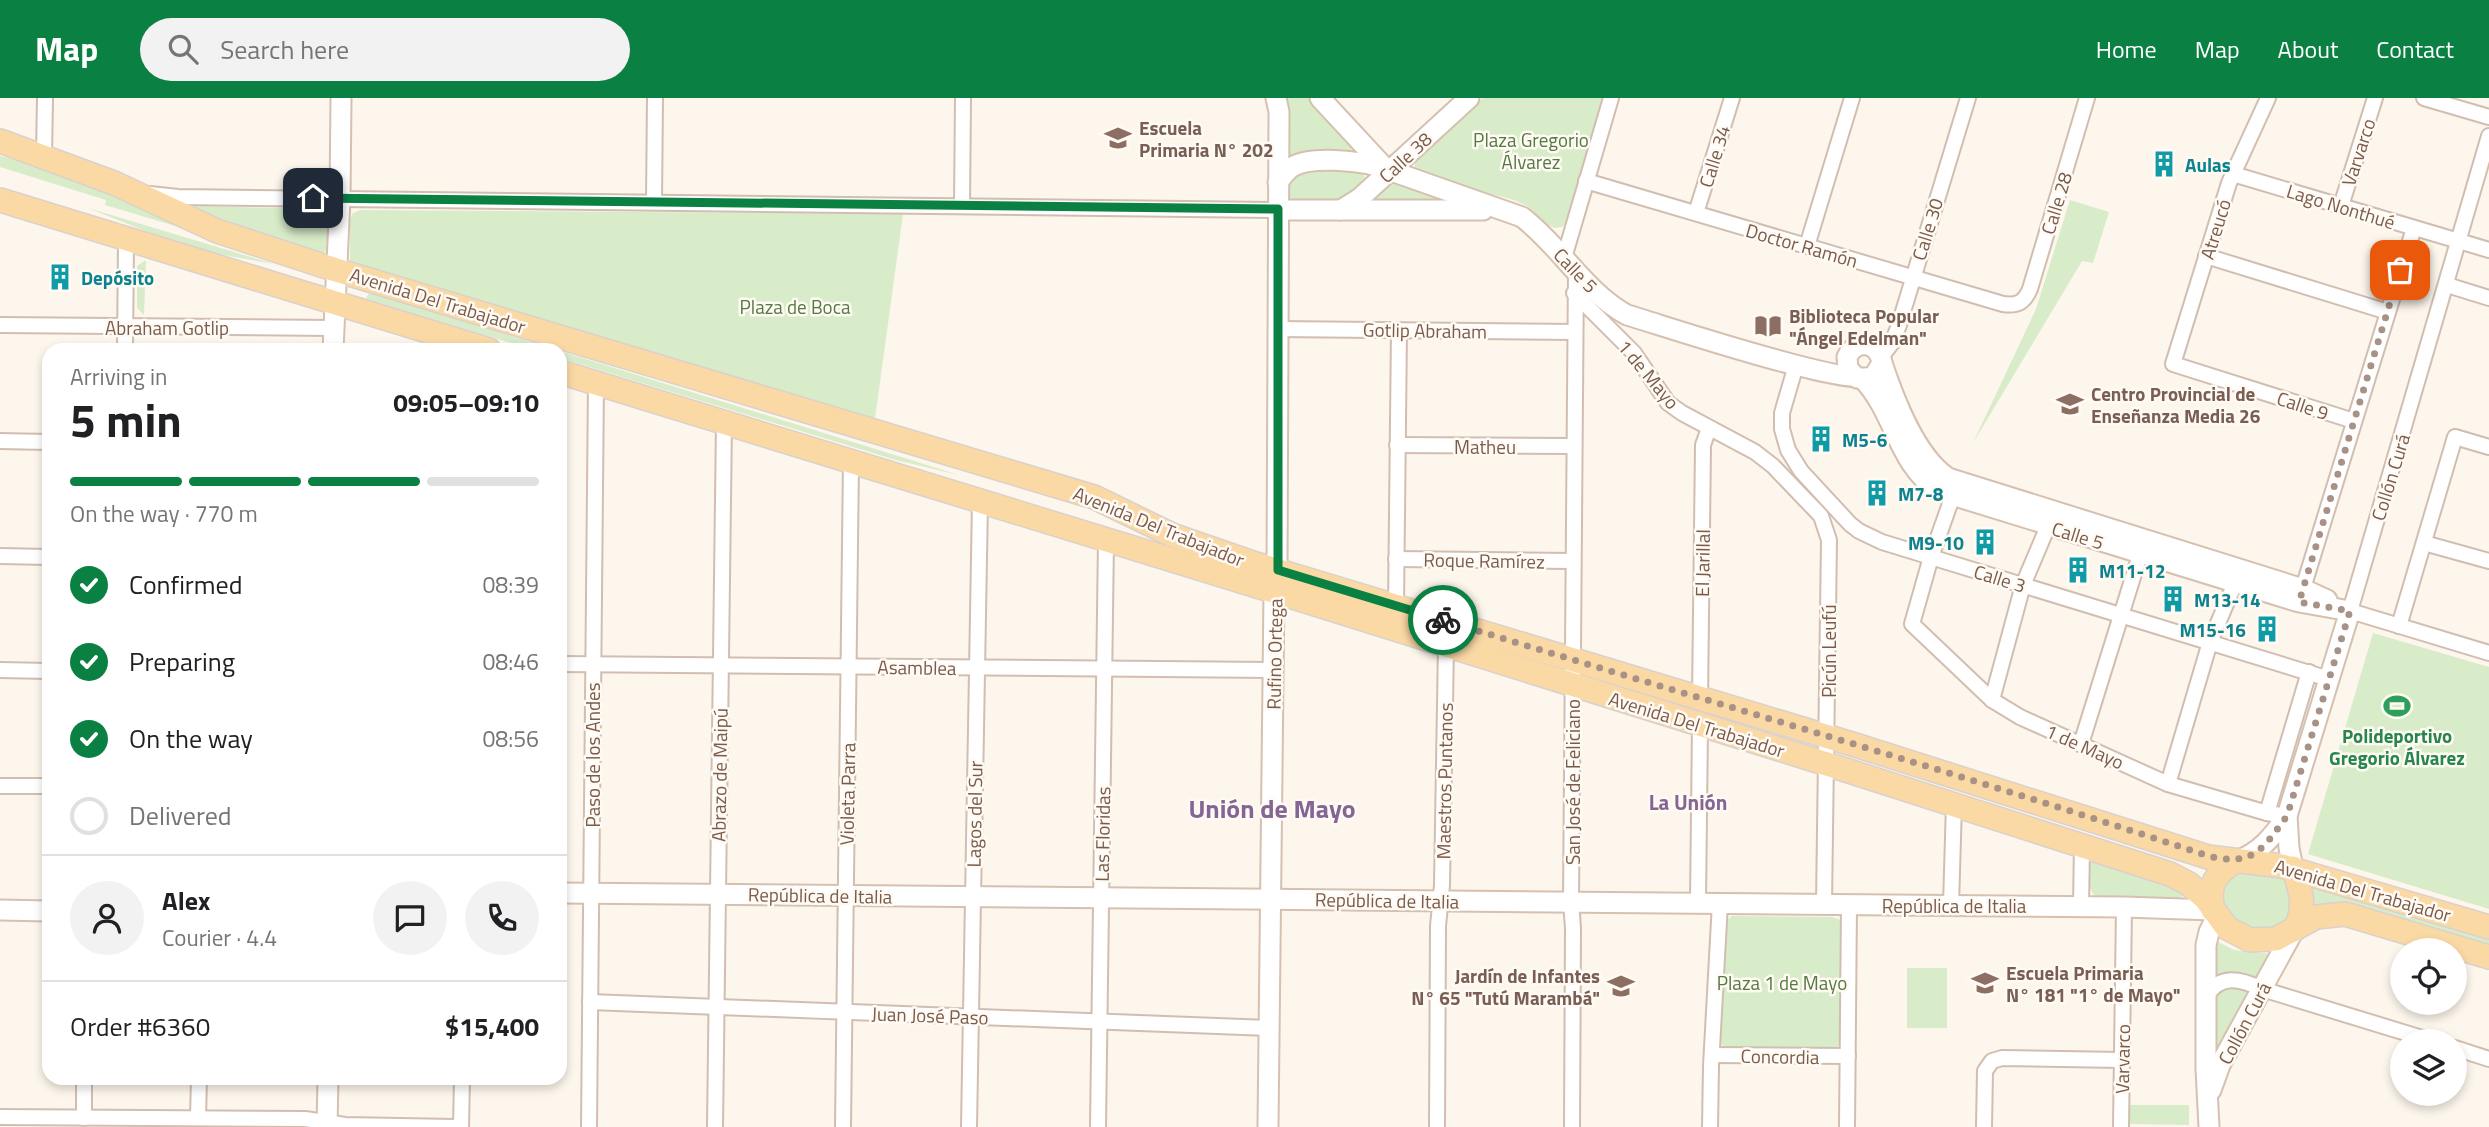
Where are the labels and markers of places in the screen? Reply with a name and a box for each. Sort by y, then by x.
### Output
place label: Escuela Primaria N° 202 [1139,113,1274,164]
school or university icon: Escuela Primaria N° 202 [1103,123,1133,153]
building icon: Aulas [2149,149,2179,179]
place label: Aulas [2185,150,2231,179]
pin [283,168,343,228]
pin [2370,240,2430,300]
building icon: Depósito [45,262,75,292]
place label: Depósito [81,263,154,292]
place label: Biblioteca Popular "Ángel Edelman" [1789,301,1939,352]
library icon: Biblioteca Popular "Ángel Edelman" [1753,311,1783,341]
place label: Centro Provincial de Enseñanza Media 26 [2091,379,2261,430]
school or university icon: Centro Provincial de Enseñanza Media 26 [2055,389,2085,419]
building icon: M5-6 [1806,424,1836,454]
place label: M5-6 [1842,425,1888,454]
building icon: M7-8 [1862,478,1892,508]
place label: M7-8 [1898,479,1944,508]
building icon: M9-10 [1970,527,2000,557]
place label: M9-10 [1908,528,1964,557]
building icon: M11-12 [2063,555,2093,585]
place label: M11-12 [2099,556,2166,585]
building icon: M13-14 [2158,584,2188,614]
place label: M13-14 [2194,585,2261,614]
building icon: M15-16 [2252,614,2282,644]
place label: M15-16 [2179,615,2246,644]
sports icon: Polideportivo Gregorio Álvarez [2382,691,2412,721]
place label: Polideportivo Gregorio Álvarez [2329,721,2465,772]
place label: Escuela Primaria N° 181 "1° de Mayo" [2006,958,2181,1009]
place label: Jardín de Infantes N° 65 "Tutú Marambá" [1411,961,1600,1012]
school or university icon: Escuela Primaria N° 181 "1° de Mayo" [1970,968,2000,998]
school or university icon: Jardín de Infantes N° 65 "Tutú Marambá" [1606,971,1636,1001]

